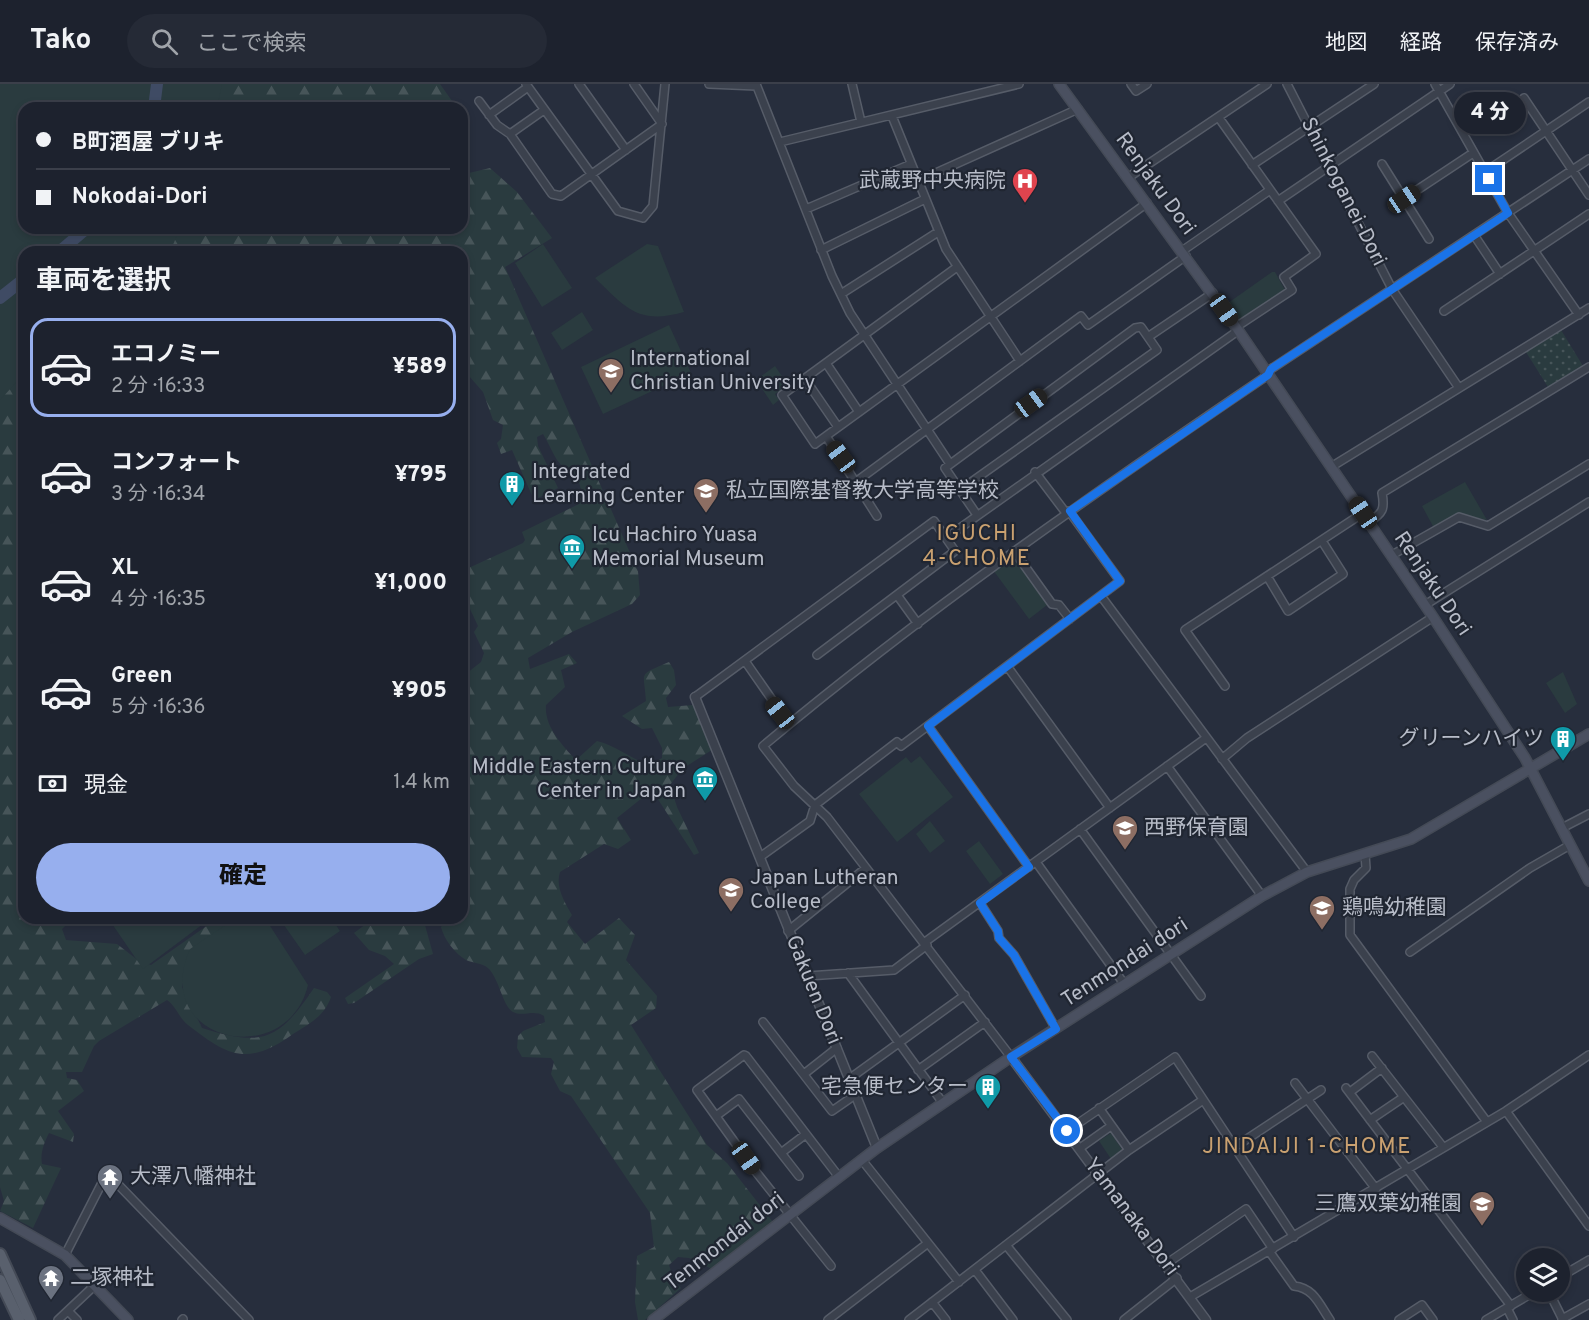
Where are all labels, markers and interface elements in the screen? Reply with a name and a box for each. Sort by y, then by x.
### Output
search box [127,14,547,68]
text: Tako [30,23,91,59]
icon: search [148,25,181,58]
text: 地図 [1325,30,1367,57]
text: 経路 [1400,30,1442,57]
text: 保存済み [1475,30,1559,57]
text: ここで検索 [196,31,307,58]
callout: 4 分 [1453,92,1525,134]
text: 4 分 [1471,100,1509,126]
street label: Shinkoganei-Dori [1294,113,1392,271]
street label: Renjaku Dori [1109,127,1201,241]
text: B町酒屋 ブリキ [72,130,225,157]
route end [1475,165,1502,192]
hospital icon: 武蔵野中央病院 [1010,166,1040,204]
place label: 武蔵野中央病院 [859,168,1006,195]
car [1384,181,1424,217]
text: Nokodai-Dori [72,184,208,211]
text: 車両を選択 [36,265,171,299]
car [1206,290,1242,330]
icon: car [39,341,93,395]
text: エコノミー [111,342,221,369]
place label: International Christian University [630,346,815,397]
text: ¥589 [392,354,447,381]
school or university icon: International Christian University [596,356,626,394]
text: 2 分 · 16:33 [111,374,205,400]
car [1011,385,1051,421]
car [823,437,859,477]
icon: car [39,449,93,503]
text: コンフォート [111,450,242,477]
place label: Integrated Learning Center [532,459,684,510]
text: ¥795 [394,462,447,489]
building icon: Integrated Learning Center [497,469,527,507]
school or university icon: 私立国際基督教大学高等学校 [691,476,721,514]
place label: 私立国際基督教大学高等学校 [726,478,999,505]
text: 3 分 · 16:34 [111,482,206,508]
car [1345,493,1381,533]
district label: IGUCHI 4-CHOME [922,521,1032,573]
place label: Icu Hachiro Yuasa Memorial Museum [592,522,764,573]
street label: Renjaku Dori [1387,527,1477,641]
museum icon: Icu Hachiro Yuasa Memorial Museum [557,532,587,570]
text: XL [111,555,138,582]
icon: car [39,557,93,611]
text: ¥1,000 [374,570,447,597]
text: 4 分 · 16:35 [111,587,206,613]
text: Green [111,663,173,690]
icon: car [39,665,93,719]
text: ¥905 [392,678,447,705]
car [762,693,798,733]
text: 5 分 · 16:36 [111,695,205,721]
building icon: グリーンハイツ [1548,724,1578,762]
place label: グリーンハイツ [1398,726,1544,753]
place label: Middle Eastern Culture Center in Japan [472,754,686,805]
museum icon: Middle Eastern Culture Center in Japan [690,764,720,802]
icon: cash [36,767,69,800]
text: 1.4 km [393,770,450,796]
text: 現金 [84,773,128,800]
school or university icon: 西野保育園 [1110,813,1140,851]
place label: 西野保育園 [1144,815,1249,842]
button: 確定 [36,843,450,912]
place label: Japan Lutheran College [750,865,899,916]
school or university icon: Japan Lutheran College [716,875,746,913]
school or university icon: 鶏鳴幼稚園 [1307,893,1337,931]
place label: 鶏鳴幼稚園 [1342,895,1447,922]
street label: Tenmondai dori [1057,912,1193,1014]
street label: Gakuen Dori [779,931,847,1049]
building icon: 宅急便センター [973,1072,1003,1110]
place label: 宅急便センター [821,1074,968,1101]
route start [1053,1117,1080,1144]
district label: JINDAIJI 1-CHOME [1202,1134,1412,1161]
car [728,1138,764,1178]
street label: Yamanaka Dori [1078,1152,1184,1282]
temple icon: 大澤八幡神社 [95,1162,125,1200]
place label: 大澤八幡神社 [130,1164,256,1191]
street label: Tenmondai dori [659,1186,791,1298]
school or university icon: 三鷹双葉幼稚園 [1467,1189,1497,1227]
place label: 三鷹双葉幼稚園 [1315,1191,1462,1218]
map controls [1516,1248,1570,1302]
button: layers [1516,1248,1570,1302]
temple icon: 二塚神社 [36,1263,66,1301]
place label: 二塚神社 [70,1265,154,1292]

